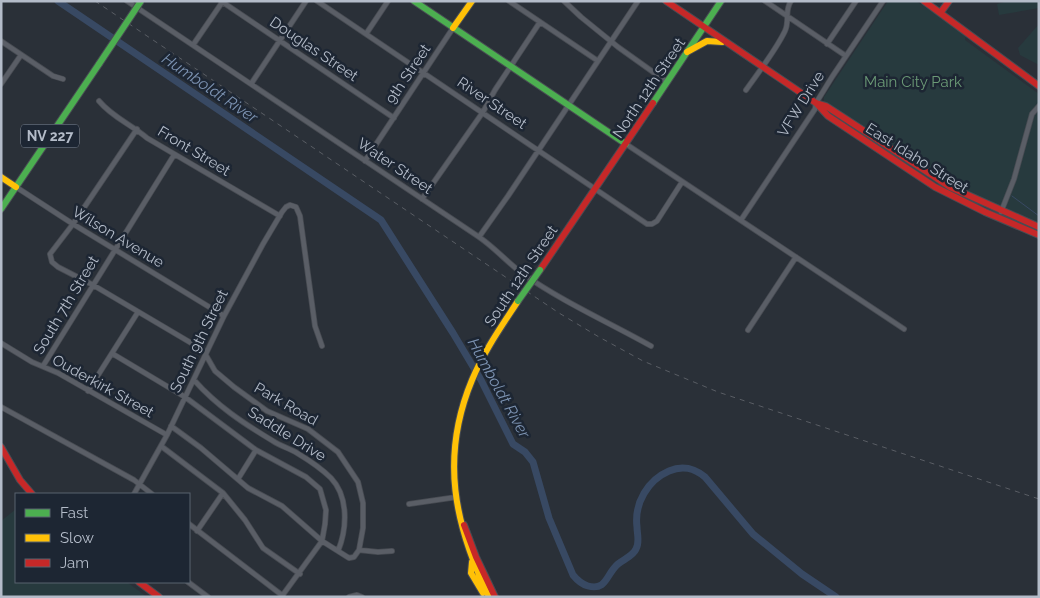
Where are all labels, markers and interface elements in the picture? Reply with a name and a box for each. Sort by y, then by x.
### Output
street label: Douglas Street [266,13,362,85]
street label: North 12th Street [609,35,689,141]
street label: 9th Street [382,41,434,107]
water label: Humboldt River [159,49,262,127]
street label: VFW Drive [774,68,828,140]
street label: River Street [454,73,530,133]
park label: Main City Park [864,73,962,91]
street label: East Idaho Street [862,119,972,197]
street label: Front Street [155,122,233,180]
road number: NV 227 [21,124,79,148]
street label: Water Street [354,134,436,198]
street label: Wilson Avenue [69,203,167,272]
street label: South 12th Street [481,222,561,330]
street label: South 7th Street [30,252,102,358]
street label: South 9th Street [166,286,232,396]
water label: Humboldt River [464,335,534,442]
street label: Ouderkirk Street [49,351,157,421]
street label: Park Road [251,379,321,429]
street label: Saddle Drive [245,403,329,465]
legend [15,493,190,583]
text: Fast [60,504,88,522]
text: Slow [60,529,94,547]
text: Jam [60,554,89,572]

